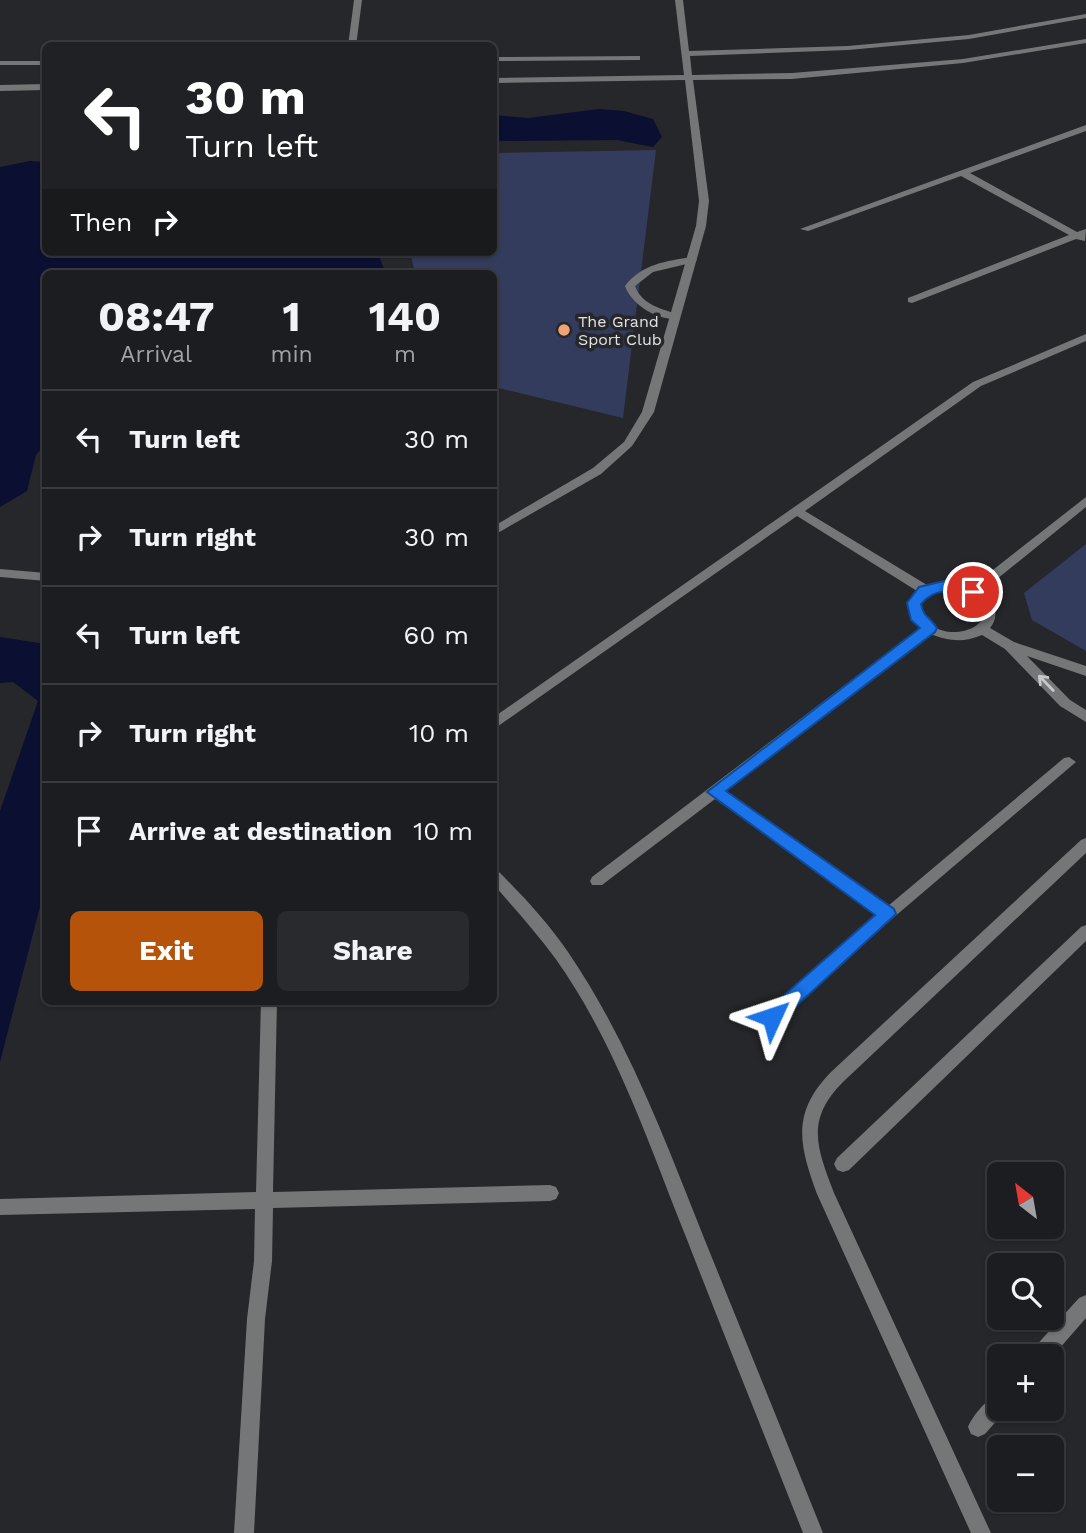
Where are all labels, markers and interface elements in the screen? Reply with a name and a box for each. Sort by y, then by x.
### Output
text: 30 m [185,68,306,126]
icon: left [70,70,161,161]
text: Turn left [185,127,318,165]
icon: right [146,203,184,241]
text: Then [70,207,132,237]
text: 08:47 [98,292,215,341]
text: 1 [283,292,301,341]
text: 140 [369,292,441,341]
place label: The Grand Sport Club [578,312,662,349]
marker: The Grand Sport Club [556,322,572,338]
text: Arrival [120,341,192,368]
text: min [271,341,313,368]
text: m [394,341,416,368]
icon: left [70,420,108,458]
text: Turn left [129,424,240,454]
text: 30 m [404,424,469,454]
icon: right [70,518,108,556]
text: Turn right [129,522,256,552]
text: 30 m [404,522,469,552]
pin [943,562,1003,622]
icon: arrive [954,573,992,611]
icon: left [70,616,108,654]
text: Turn left [129,620,240,650]
text: 60 m [403,620,469,650]
one-way arrow [1038,675,1055,692]
icon: right [70,714,108,752]
text: Turn right [129,718,256,748]
text: 10 m [409,718,469,748]
icon: arrive [70,812,108,850]
text: Arrive at destination [129,816,392,846]
text: 10 m [413,816,473,846]
button: Exit [70,911,263,991]
button: Share [277,911,469,991]
position arrow [735,980,809,1054]
north arrow [987,1162,1064,1239]
map controls [987,1162,1064,1512]
button: search [987,1253,1064,1330]
button: + [987,1344,1064,1421]
button: − [987,1435,1064,1512]

